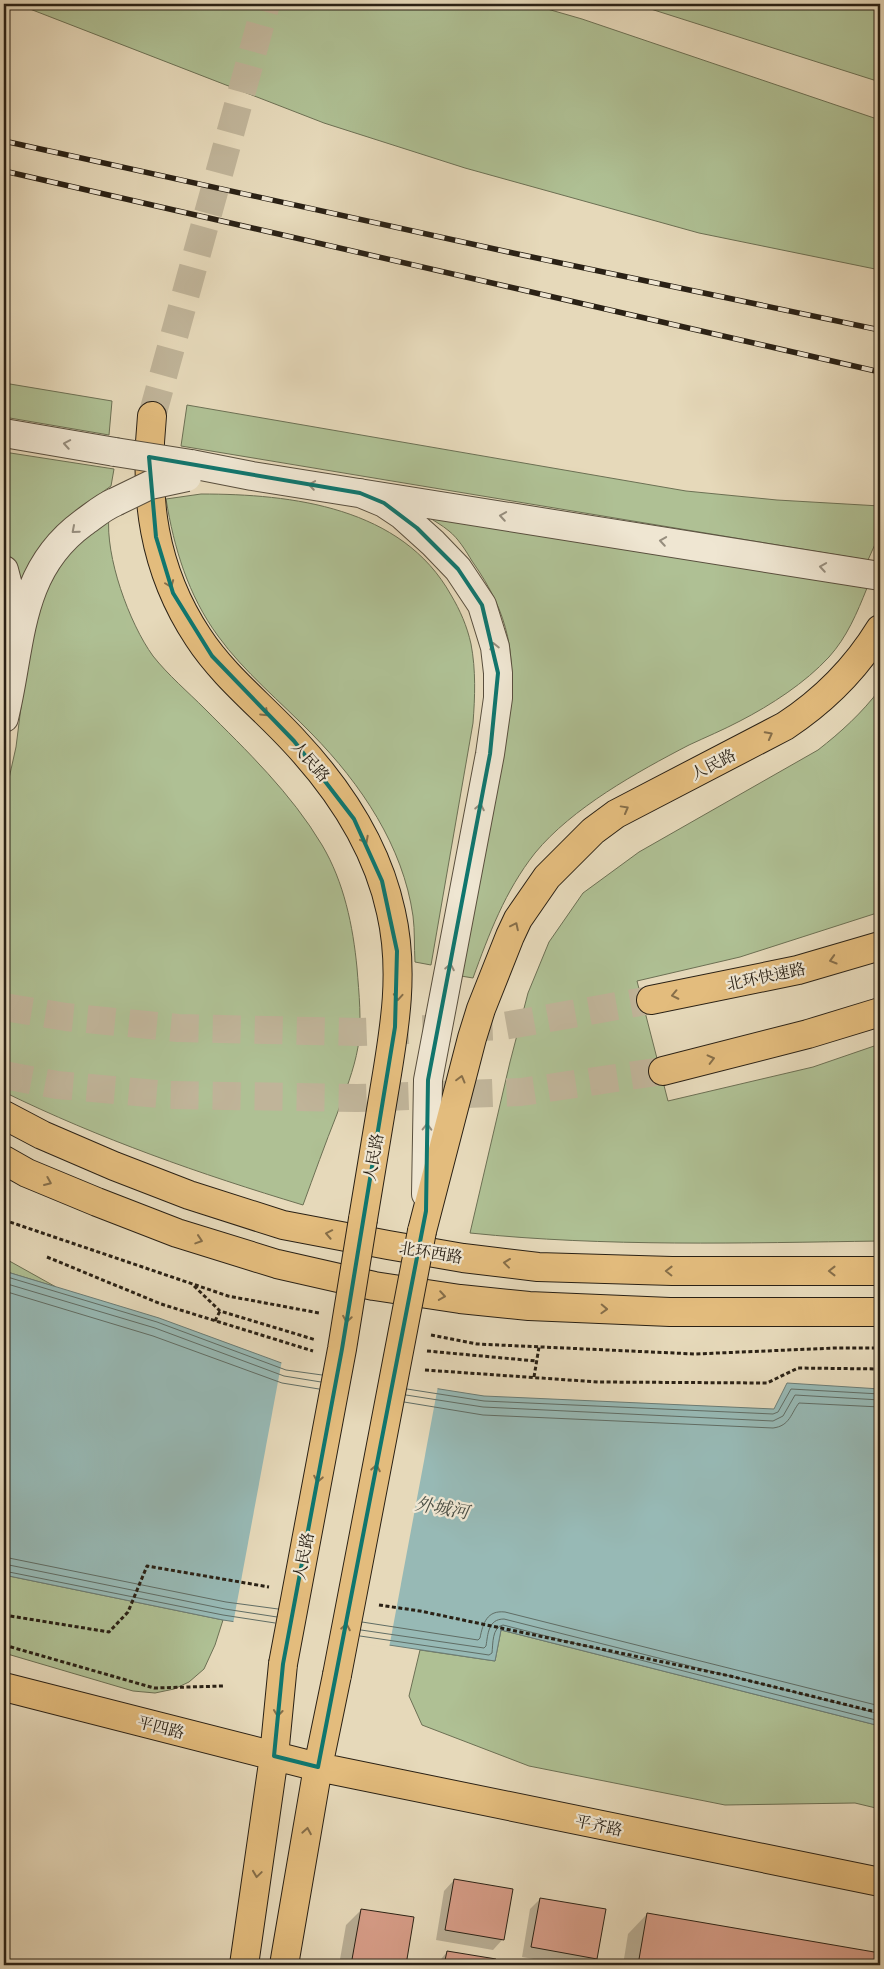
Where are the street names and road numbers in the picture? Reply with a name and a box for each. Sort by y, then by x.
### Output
street label: 人民路 [287,737,334,786]
street label: 人民路 [688,745,739,785]
street label: 北环快速路 [725,959,807,995]
street label: 人民路 [360,1132,388,1183]
street label: 北环西路 [398,1238,464,1268]
street label: 人民路 [290,1531,318,1582]
street label: 平四路 [135,1712,186,1743]
street label: 平齐路 [573,1811,624,1841]

